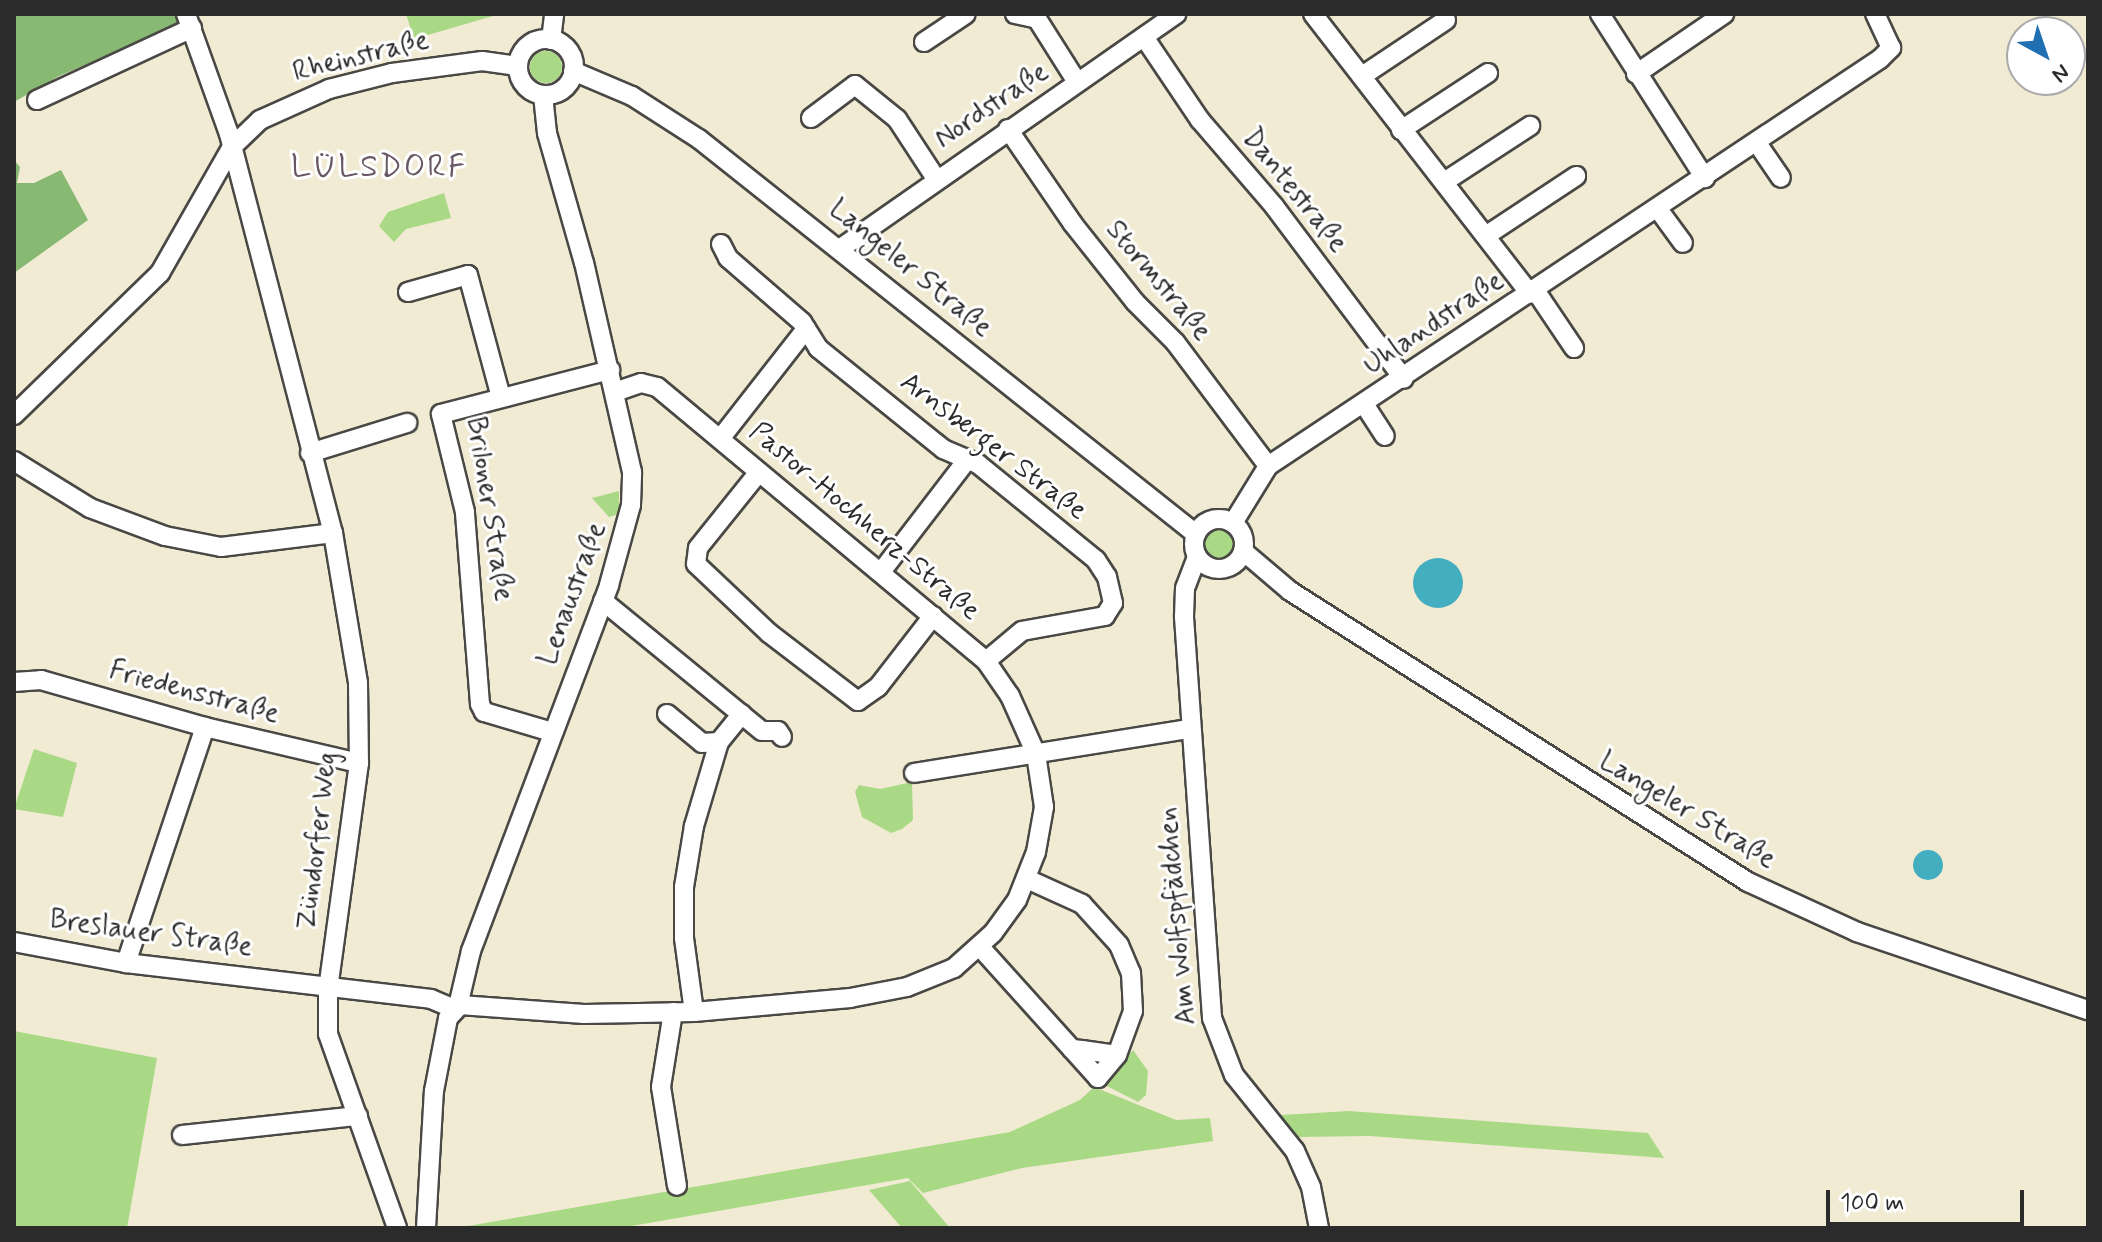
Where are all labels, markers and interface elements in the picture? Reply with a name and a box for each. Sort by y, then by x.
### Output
north arrow [2006,16,2086,96]
street label: Rheinstraße [289,24,433,90]
street label: Nordstraße [929,56,1055,156]
text: N [2046,57,2075,88]
street label: Dantestraße [1234,122,1354,260]
district label: LÜLSDORF [291,148,467,186]
street label: Langeler Straße [823,194,997,344]
street label: Stormstraße [1098,214,1218,348]
street label: Uhlandstraße [1357,265,1511,383]
street label: Arnsberger Straße [893,366,1093,528]
street label: Pastor-Hochherz-Straße [742,416,986,628]
street label: Briloner Straße [458,417,520,601]
street label: Lenaustraße [532,518,614,670]
street label: Friedensstraße [105,654,283,732]
street label: Langeler Straße [1595,746,1779,876]
street label: Zündorfer Weg [290,748,346,934]
street label: Am Wolfspfädchen [1152,804,1204,1028]
street label: Breslauer Straße [48,903,254,965]
scale bar [1830,1174,2028,1224]
text: 100 m [1840,1188,1904,1219]

